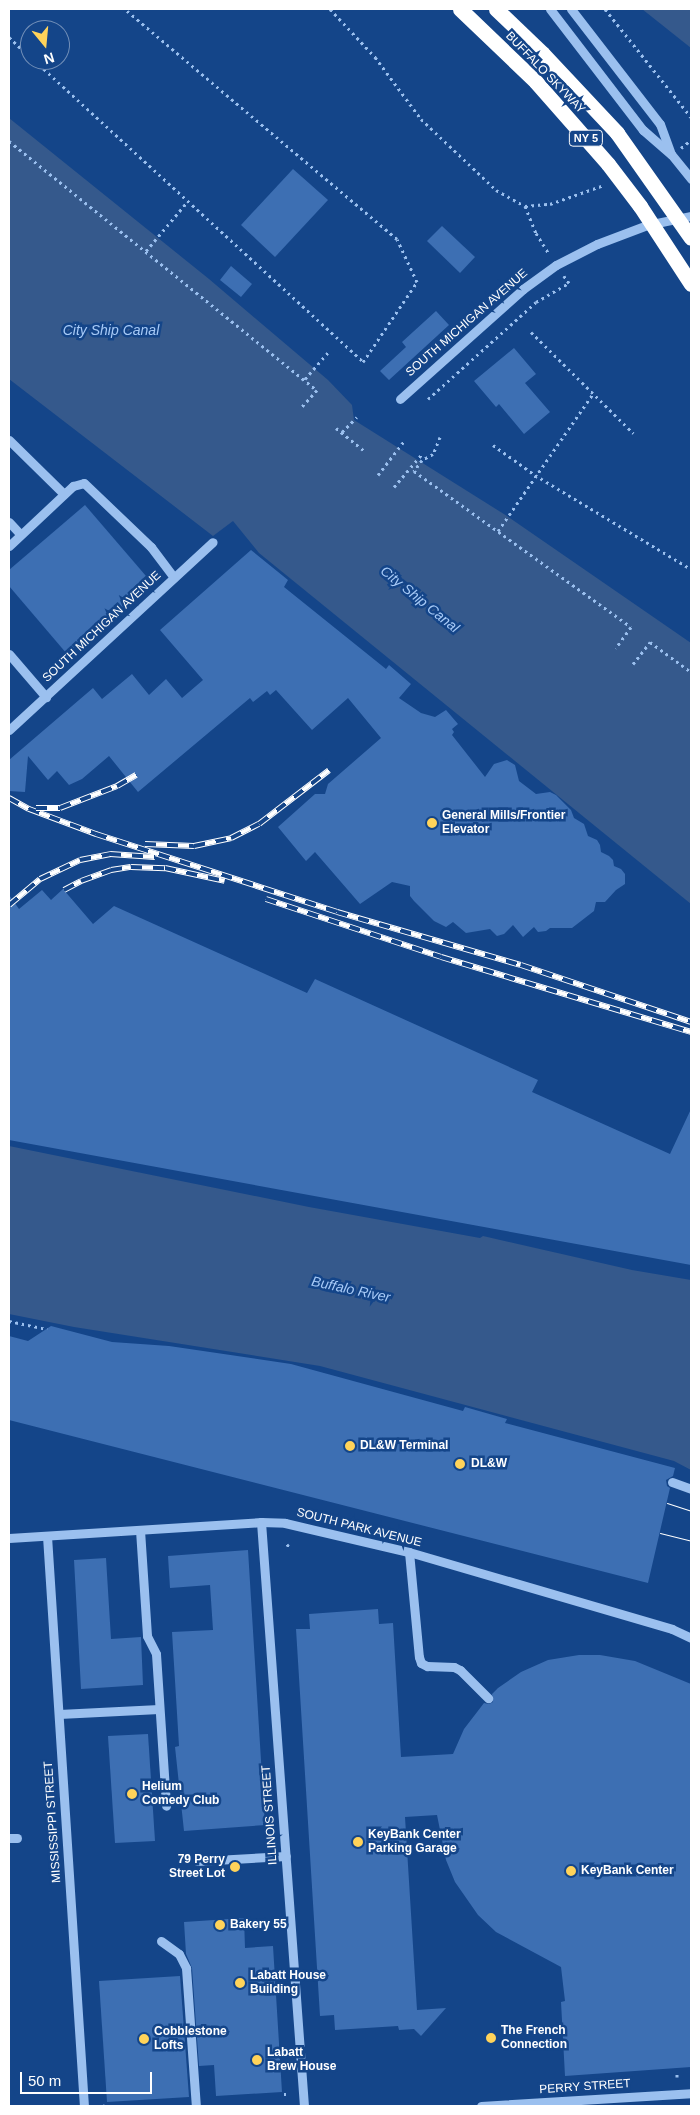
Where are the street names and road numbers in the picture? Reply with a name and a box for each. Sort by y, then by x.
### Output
street label: BUFFALO SKYWAY [502,29,588,117]
road number: NY 5 [568,130,604,146]
street label: SOUTH MICHIGAN AVENUE [403,266,531,380]
street label: SOUTH MICHIGAN AVENUE [40,568,164,686]
street label: SOUTH PARK AVENUE [295,1505,423,1551]
street label: MISSISSIPPI STREET [42,1761,64,1883]
street label: ILLINOIS STREET [259,1765,281,1865]
street label: PERRY STREET [539,2077,631,2097]

